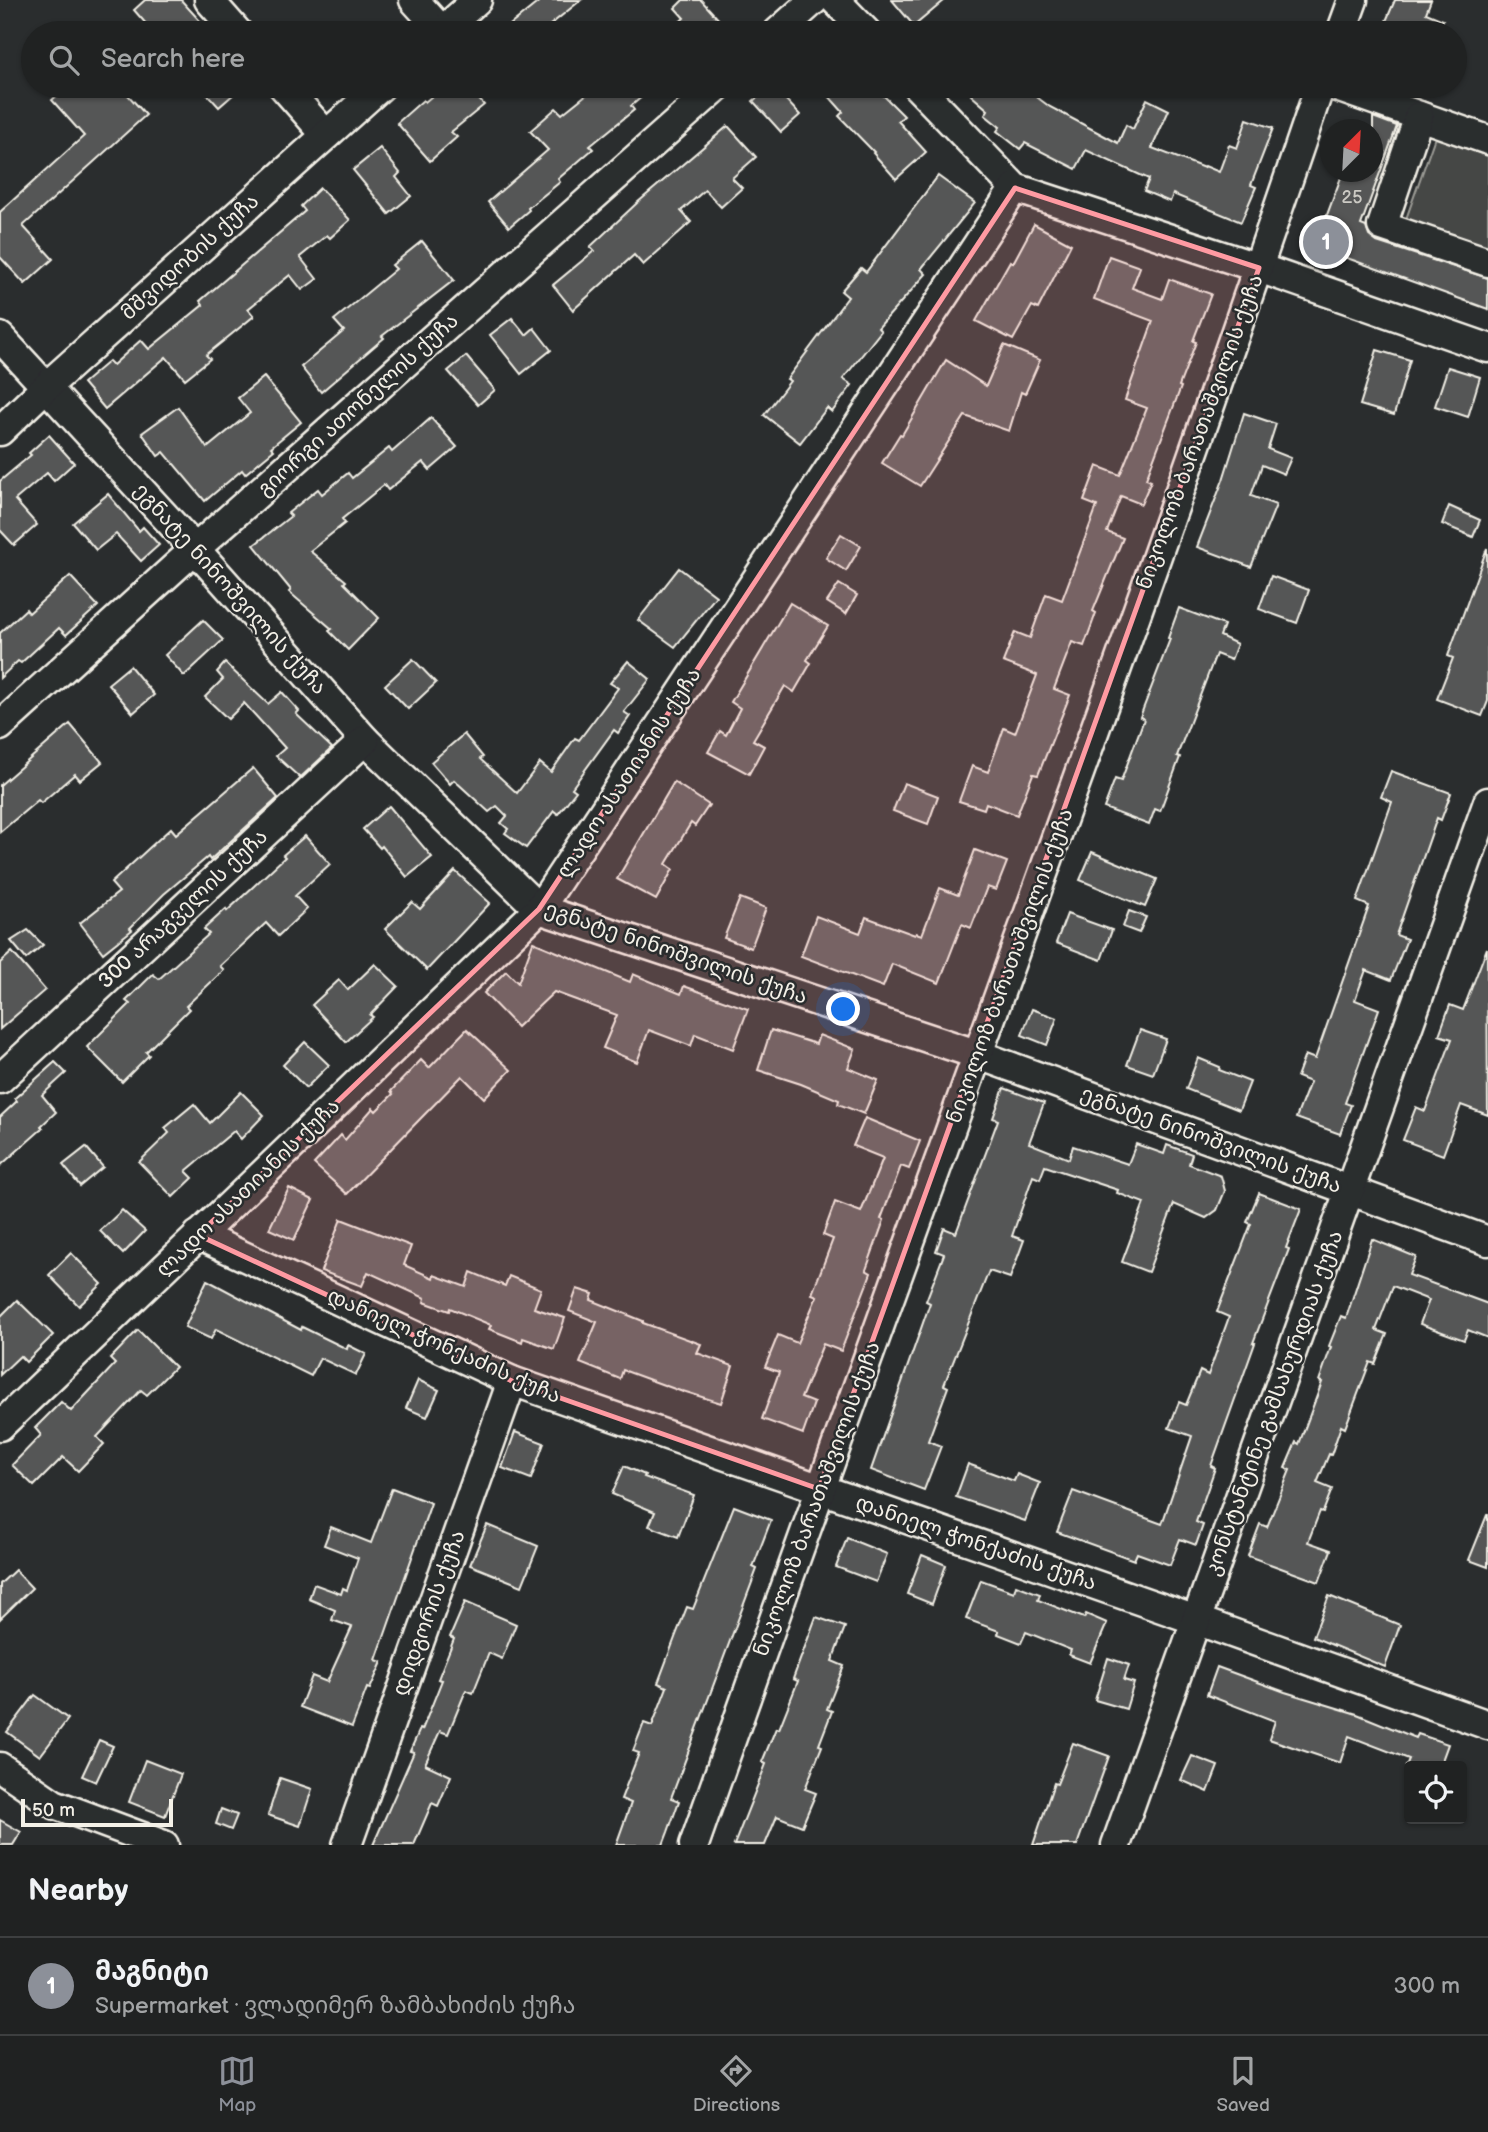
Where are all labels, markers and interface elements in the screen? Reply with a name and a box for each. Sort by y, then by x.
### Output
search box [21,21,1467,98]
icon: search [45,41,83,79]
text: Search here [101,44,245,75]
north arrow [1320,119,1383,182]
house number: 25 [1342,187,1362,208]
street label: მშვიდობის ქუჩა [116,189,264,325]
pin: 1 [1303,216,1349,268]
street label: ნიკოლოზ ბარათაშვილის ქუჩა [1131,271,1269,593]
street label: გიორგი ათონელის ქუჩა [252,308,464,502]
street label: ეგნატე ნინოშვილის ქუჩა [128,478,332,700]
street label: ლადო ასათიანის ქუჩა [552,663,706,883]
street label: ნიკოლოზ ბარათაშვილის ქუჩა [941,805,1079,1127]
street label: 300 არაგველის ქუჩა [93,824,273,994]
street label: ეგნატე ნინოშვილის ქუჩა [542,896,810,1010]
your location [826,992,860,1026]
street label: ეგნატე ნინოშვილის ქუჩა [1077,1081,1345,1199]
street label: ლადო ასათიანის ქუჩა [151,1094,345,1282]
street label: კონსტანტინე გამსახურდიას ქუჩა [1200,1227,1348,1579]
street label: დანიელ ჭონქაძის ქუჩა [323,1283,565,1409]
street label: ნიკოლოზ ბარათაშვილის ქუჩა [748,1338,886,1660]
street label: დანიელ ჭონქაძის ქუჩა [852,1490,1100,1596]
street label: დიდგორის ქუჩა [388,1527,470,1699]
map controls [1404,1761,1467,1824]
button: locate [1404,1761,1467,1824]
scale bar [21,1796,173,1828]
text: 50 m [32,1799,75,1822]
text: Nearby [28,1873,128,1909]
text: მაგნიტი [95,1957,209,1988]
text: 1 [46,1972,56,2000]
text: 300 m [1394,1972,1460,2000]
text: Supermarket · ვლადიმერ ზამბახიძის ქუჩა [95,1992,575,2020]
tab: Map [218,2052,256,2117]
tab: Directions [693,2052,780,2117]
tab: Saved [1216,2052,1270,2117]

